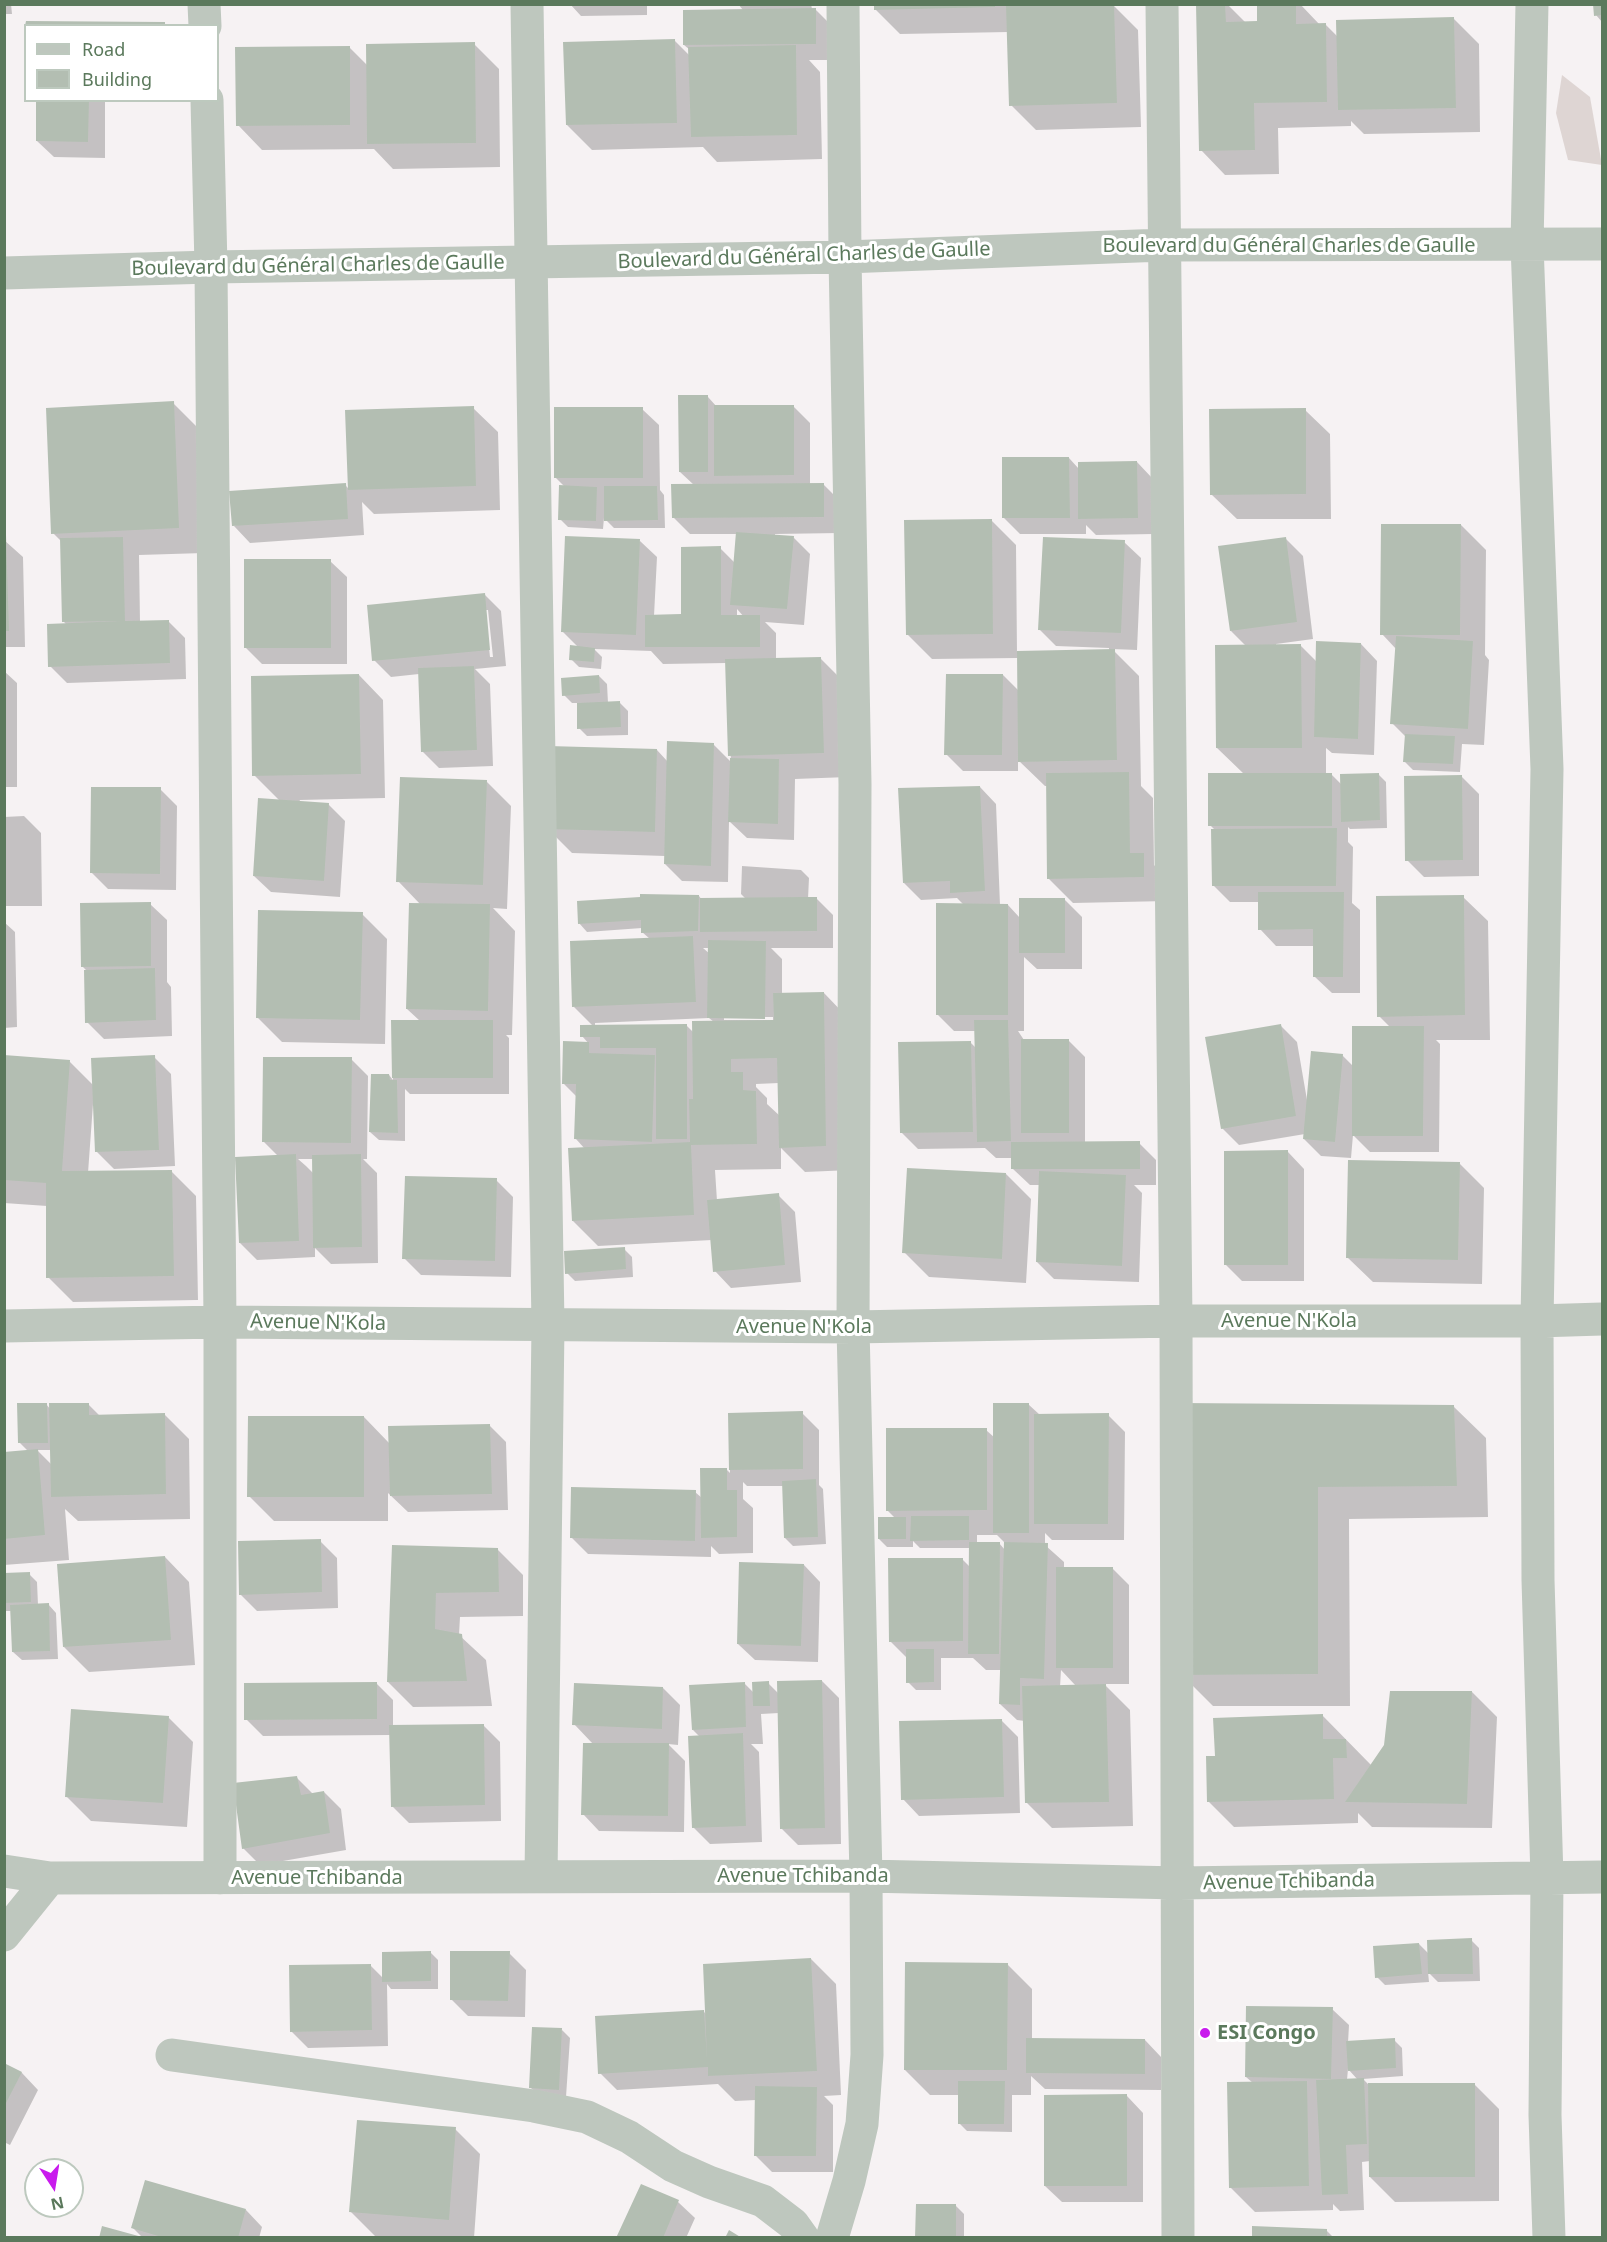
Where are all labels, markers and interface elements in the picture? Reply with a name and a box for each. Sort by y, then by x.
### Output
legend [24,24,219,102]
text: Road [82,37,125,61]
text: Building [82,67,152,91]
street label: Boulevard du Général Charles de Gaulle [1102,234,1476,258]
street label: Boulevard du Général Charles de Gaulle [617,237,991,275]
street label: Boulevard du Général Charles de Gaulle [131,251,505,281]
street label: Avenue N'Kola [1221,1309,1357,1333]
street label: Avenue N'Kola [250,1310,386,1336]
street label: Avenue N'Kola [736,1315,872,1339]
street label: Avenue Tchibanda [717,1864,889,1888]
street label: Avenue Tchibanda [231,1866,403,1890]
street label: Avenue Tchibanda [1203,1869,1375,1895]
place label: ESI Congo [1217,2021,1316,2045]
marker: ESI Congo [1198,2026,1212,2040]
north arrow [24,2158,84,2218]
text: N [49,2192,66,2216]

